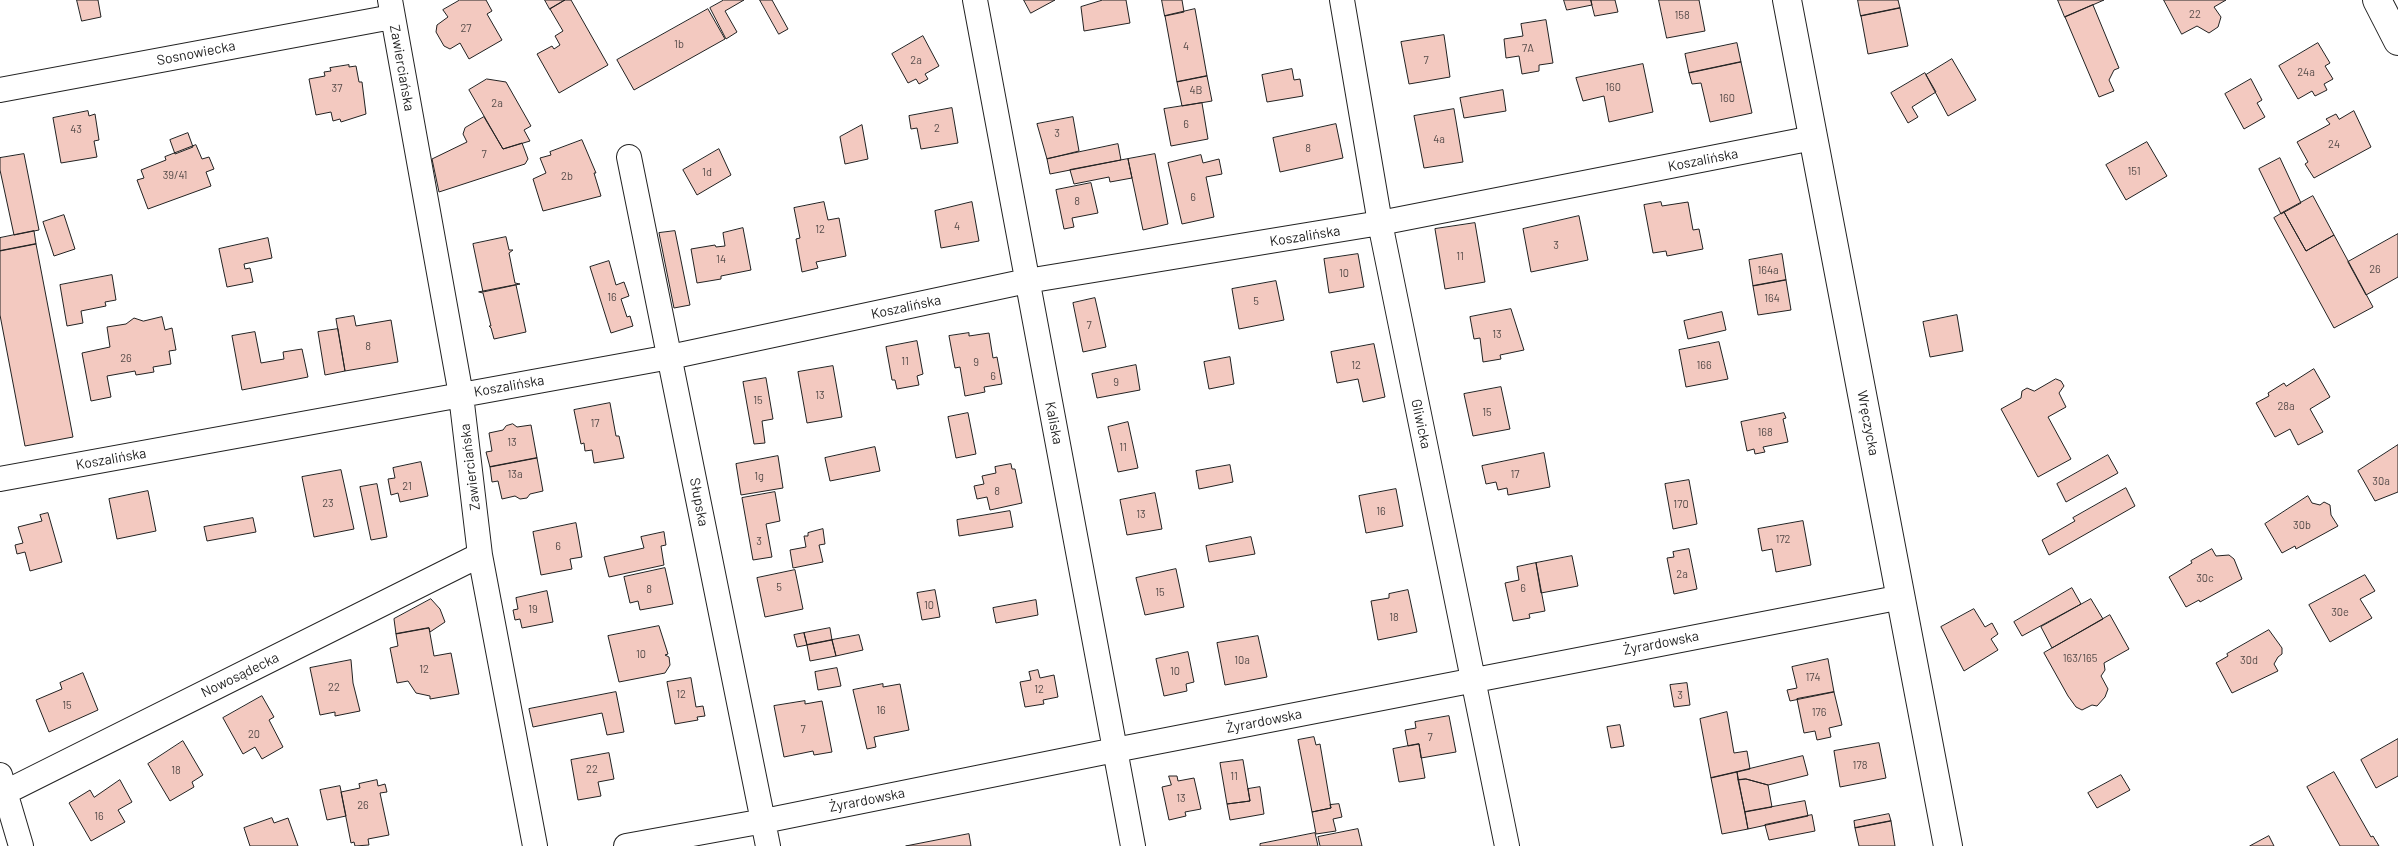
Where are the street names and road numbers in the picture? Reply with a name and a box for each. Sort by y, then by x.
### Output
street label: Zawierciańska [386,24,418,112]
street label: Sosnowiecka [155,37,237,69]
street label: Koszalińska [1666,145,1740,175]
street label: Koszalińska [1269,222,1341,250]
street label: Koszalińska [869,291,943,323]
street label: Koszalińska [472,372,546,400]
street label: Wręczycka [1853,389,1883,457]
street label: Gliwicka [1408,398,1434,450]
street label: Kaliska [1042,400,1066,446]
street label: Zawierciańska [456,423,484,511]
street label: Koszalińska [74,445,148,473]
street label: Słupska [686,476,712,528]
street label: Żyrardowska [1622,627,1700,659]
street label: Nowosądecka [198,649,282,701]
street label: Żyrardowska [1225,705,1303,737]
street label: Żyrardowska [828,784,906,816]

